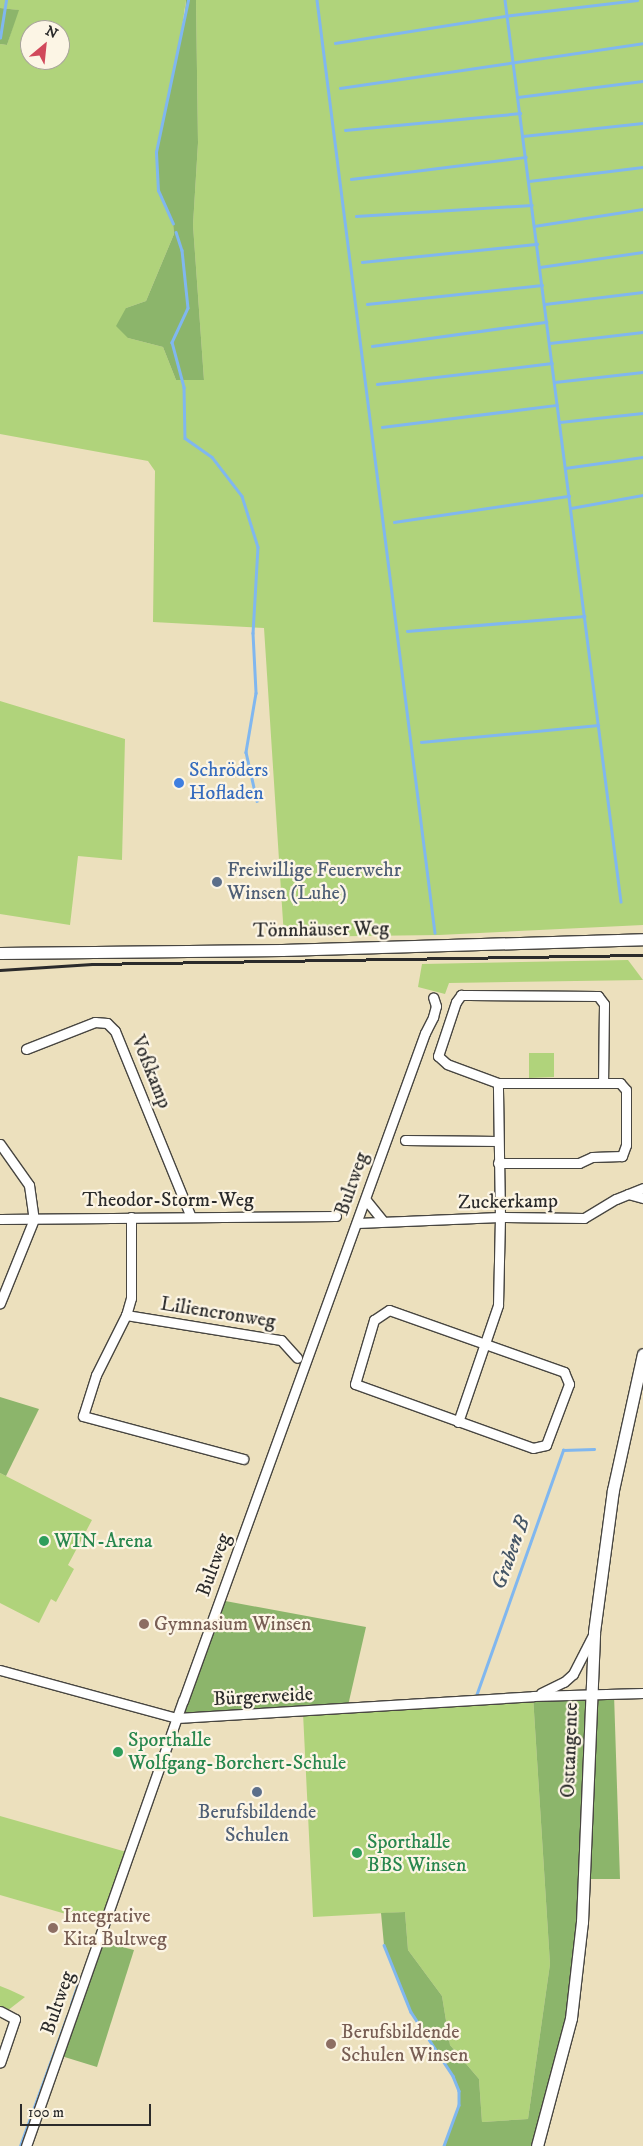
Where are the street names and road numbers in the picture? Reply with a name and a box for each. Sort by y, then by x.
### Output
street label: Tönnhäuser Weg [253,917,389,943]
street label: Voßkamp [125,1032,177,1112]
street label: Bultweg [330,1149,374,1219]
street label: Theodor-Storm-Weg [82,1188,254,1212]
street label: Zuckerkamp [458,1189,558,1215]
street label: Liliencronweg [159,1292,277,1334]
street label: Bultweg [192,1530,236,1600]
street label: Bürgerweide [213,1682,313,1712]
street label: Osttangente [556,1702,584,1798]
street label: Bultweg [36,1968,80,2038]

